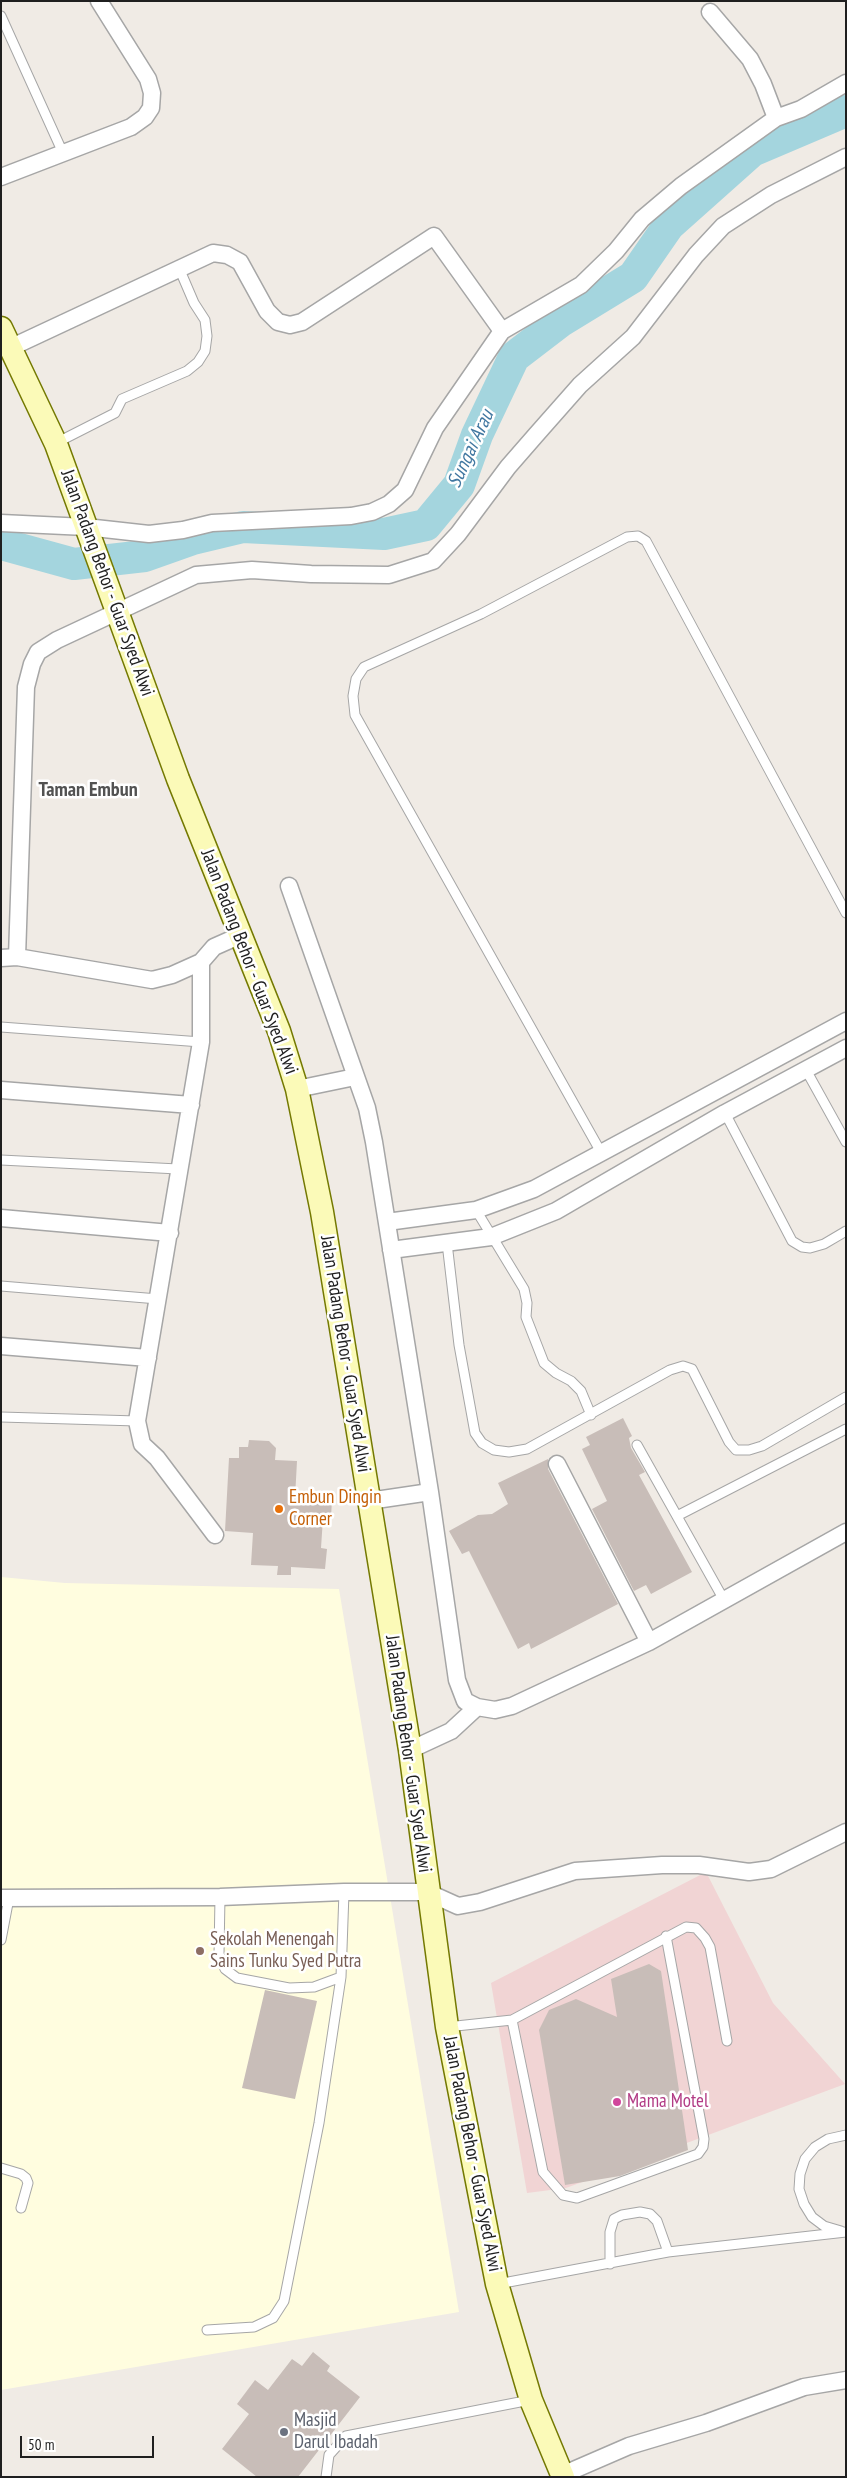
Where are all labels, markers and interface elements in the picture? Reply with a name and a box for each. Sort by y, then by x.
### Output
water label: Sungai Arau [443,406,499,492]
street label: Jalan Padang Behor - Guar Syed Alwi [55,467,159,699]
district label: Taman Embun [38,778,138,802]
street label: Jalan Padang Behor - Guar Syed Alwi [195,846,303,1078]
street label: Jalan Padang Behor - Guar Syed Alwi [315,1234,375,1474]
place label: Embun Dingin Corner [289,1487,381,1531]
marker: Embun Dingin Corner [273,1503,285,1515]
street label: Jalan Padang Behor - Guar Syed Alwi [380,1634,436,1874]
place label: Sekolah Menengah Sains Tunku Syed Putra [210,1929,361,1973]
marker: Sekolah Menengah Sains Tunku Syed Putra [194,1945,206,1957]
street label: Jalan Padang Behor - Guar Syed Alwi [438,2034,506,2274]
place label: Mama Motel [627,2091,708,2113]
marker: Mama Motel [611,2096,623,2108]
place label: Masjid Darul Ibadah [294,2410,378,2454]
scale bar [22,2426,156,2458]
marker: Masjid Darul Ibadah [278,2426,290,2438]
text: 50 m [28,2435,54,2454]

